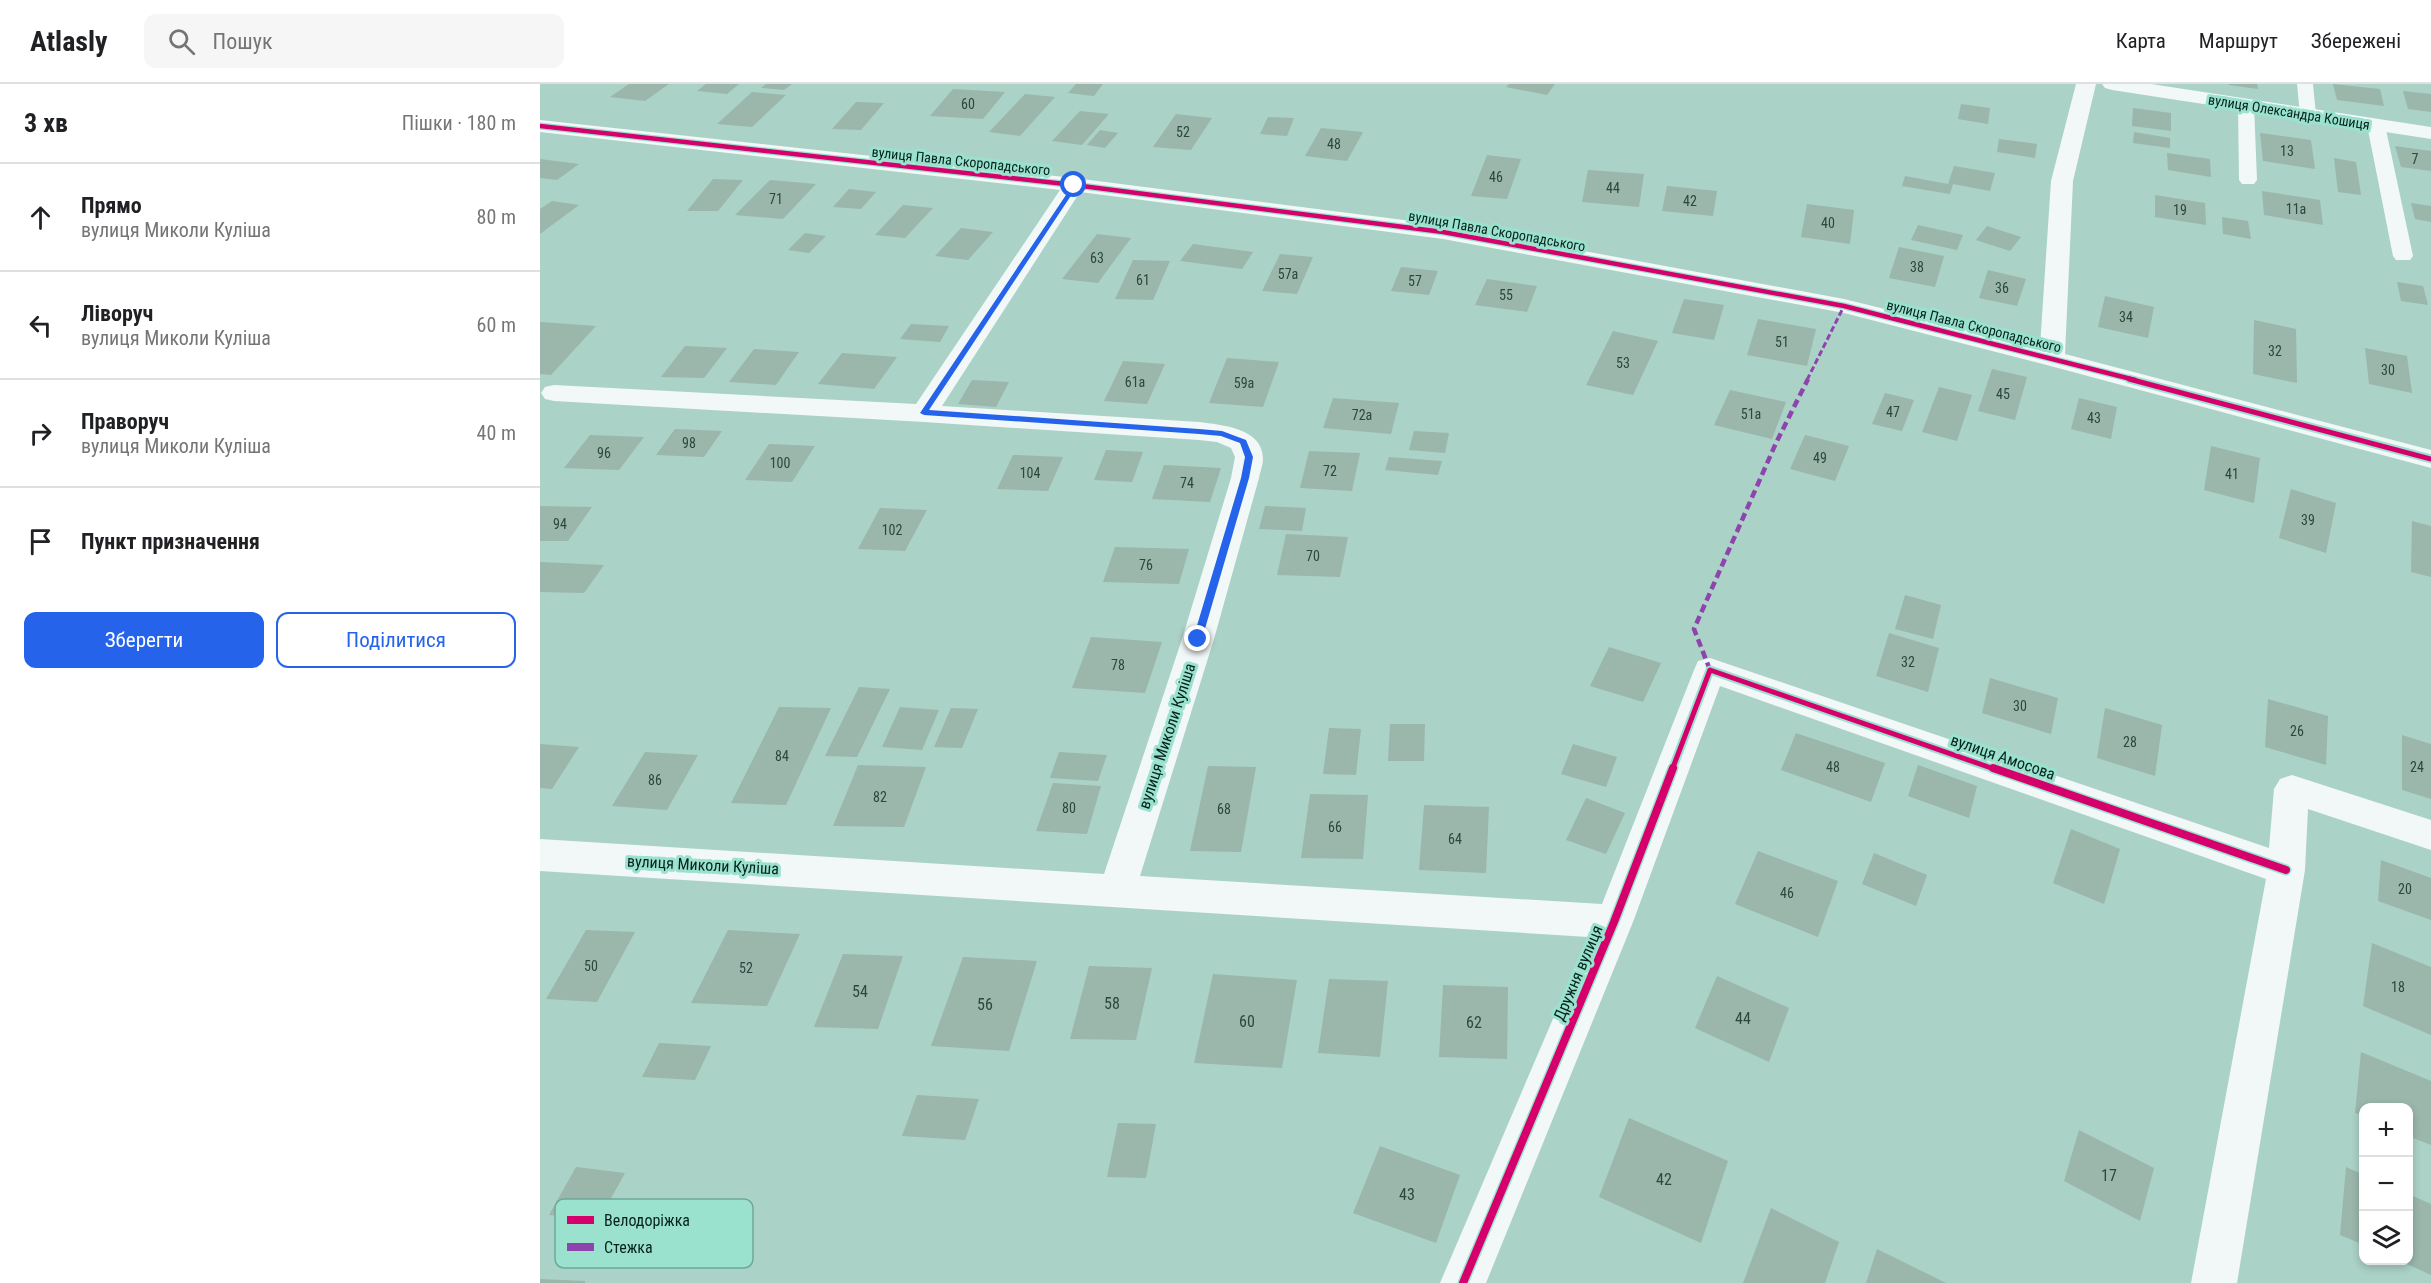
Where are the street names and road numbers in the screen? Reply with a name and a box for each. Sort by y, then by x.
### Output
street label: вулиця Олександра Кошиця [2207,91,2371,133]
street label: вулиця Павла Скоропадського [871,144,1051,178]
street label: вулиця Павла Скоропадського [1407,208,1587,254]
street label: вулиця Павла Скоропадського [1885,297,2063,355]
street label: вулиця Миколи Куліша [1134,661,1200,811]
street label: вулиця Амосова [1948,730,2058,784]
street label: вулиця Миколи Куліша [627,852,779,878]
street label: Дружня вулиця [1549,922,1607,1024]

